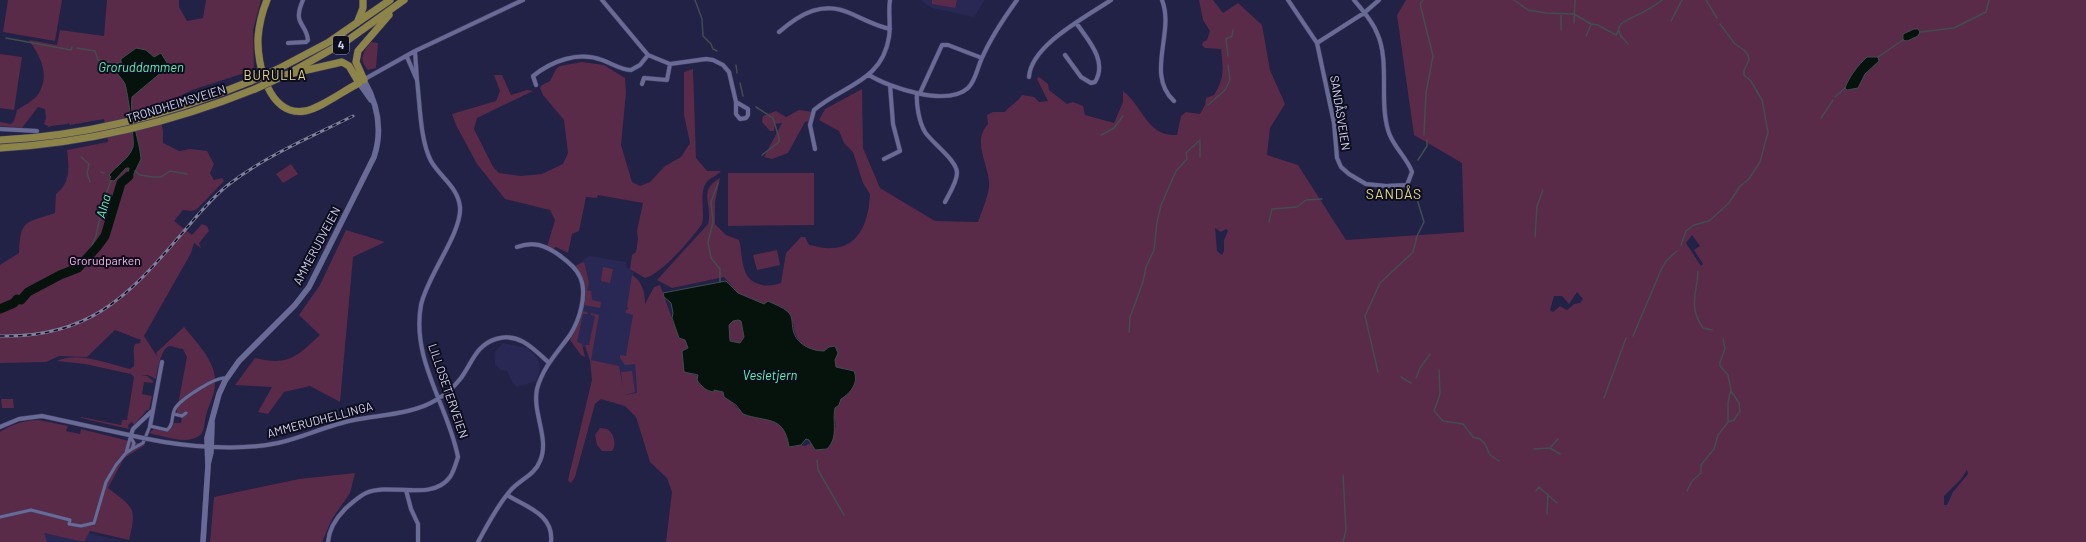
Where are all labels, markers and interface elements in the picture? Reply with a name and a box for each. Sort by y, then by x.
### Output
road number: 4 [333,36,349,54]
water label: Groruddammen [98,59,184,75]
district label: BURULLA [243,67,307,83]
street label: SANDÅSVEIEN [1328,74,1354,151]
street label: TRONDHEIMSVEIEN [124,81,227,125]
district label: SANDÅS [1366,185,1422,202]
water label: Alna [92,192,114,220]
street label: AMMERUDVEIEN [290,204,343,287]
park label: Grorudparken [69,253,141,267]
street label: LILLOSETERVEIEN [426,341,472,440]
water label: Vesletjern [743,367,798,383]
street label: AMMERUDHELLINGA [265,398,374,440]

